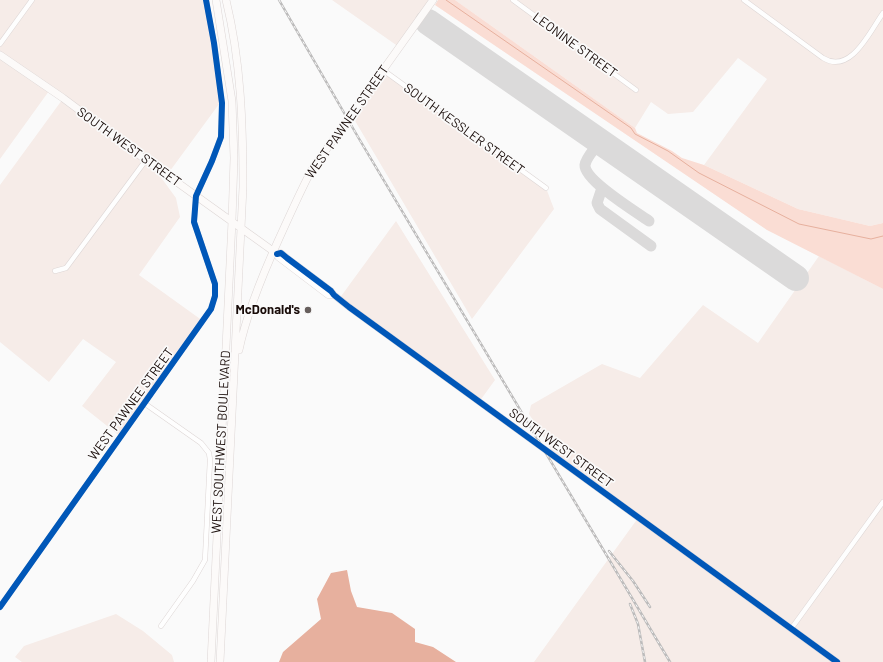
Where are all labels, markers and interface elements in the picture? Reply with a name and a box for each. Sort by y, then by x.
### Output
street label: LEONINE STREET [530,9,620,81]
street label: WEST PAWNEE STREET [302,62,392,182]
street label: SOUTH KESSLER STREET [401,80,527,178]
street label: SOUTH WEST STREET [74,104,184,190]
place label: McDonald's [236,302,300,318]
marker: McDonald's [303,305,313,315]
street label: WEST PAWNEE STREET [85,345,177,463]
street label: WEST SOUTHWEST BOULEVARD [208,350,234,534]
street label: SOUTH WEST STREET [506,405,616,491]

